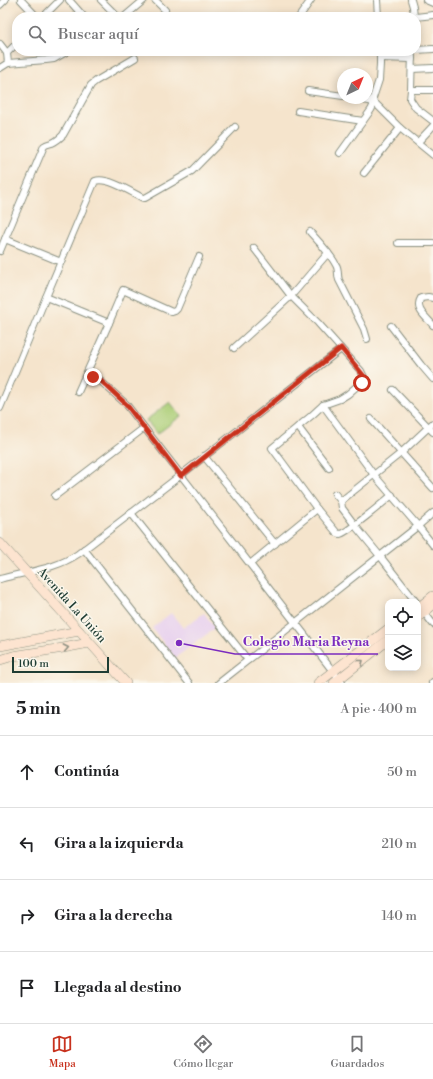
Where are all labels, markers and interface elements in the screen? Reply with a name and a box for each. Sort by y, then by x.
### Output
search box [12,12,421,56]
icon: search [26,23,48,45]
text: Buscar aquí [58,25,139,44]
north arrow [337,68,373,104]
route end [84,368,102,386]
route start [353,374,371,392]
street label: Avenida La Unión [33,564,109,646]
map controls [385,599,421,671]
button: locate [385,599,421,635]
callout: Colegio Maria Reyna [235,629,378,654]
text: Colegio Maria Reyna [243,634,370,650]
button: layers [385,635,421,671]
one-way arrow [63,644,69,652]
scale bar [12,655,109,674]
text: 100 m [18,657,49,671]
one-way arrow [356,659,363,666]
text: 5 min [16,698,61,720]
text: A pie · 400 m [340,701,417,717]
icon: ahead [16,761,38,783]
text: Continúa [54,762,119,781]
text: 50 m [387,764,417,780]
icon: left [16,833,38,855]
text: Gira a la izquierda [54,834,184,853]
text: 210 m [382,836,417,852]
icon: right [16,905,38,927]
text: Gira a la derecha [54,906,173,925]
text: 140 m [381,908,417,924]
icon: arrive [16,977,38,999]
text: Llegada al destino [54,978,182,997]
tab: Mapa [49,1033,76,1071]
tab: Cómo llegar [173,1033,233,1071]
tab: Guardados [331,1033,384,1071]

